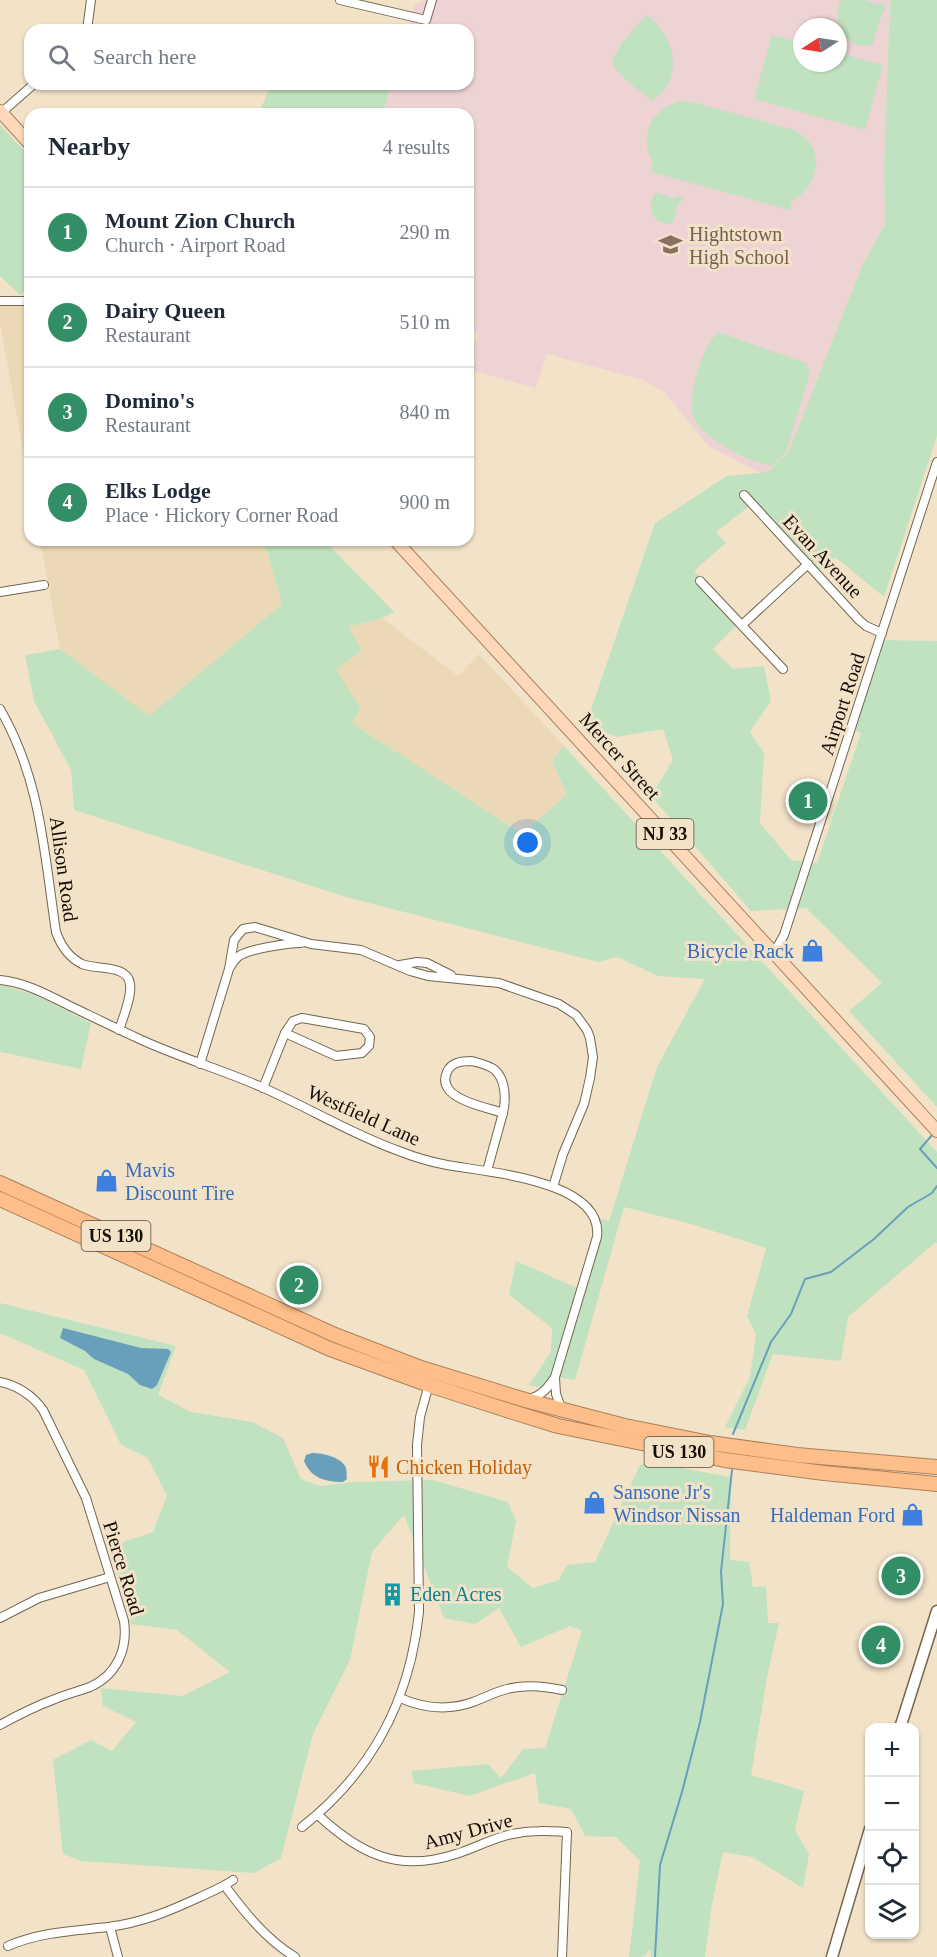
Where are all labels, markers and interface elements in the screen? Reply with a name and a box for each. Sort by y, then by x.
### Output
north arrow [793,18,847,72]
search box [24,24,474,90]
icon: search [45,41,78,74]
text: Search here [93,44,196,69]
text: Nearby [48,132,130,161]
text: 4 results [383,136,450,158]
text: Mount Zion Church [105,208,295,233]
text: 1 [63,221,73,243]
text: 290 m [399,221,450,243]
place label: Hightstown High School [689,223,790,269]
school or university icon: Hightstown High School [658,232,684,258]
text: Church · Airport Road [105,234,286,256]
text: Dairy Queen [105,298,225,323]
text: 2 [63,311,73,333]
text: 510 m [399,311,450,333]
text: Restaurant [105,324,191,346]
text: Domino's [105,388,194,413]
text: 3 [63,401,73,423]
text: 840 m [399,401,450,423]
text: Restaurant [105,414,191,436]
text: Elks Lodge [105,478,211,503]
text: 4 [63,491,73,513]
text: 900 m [399,491,450,513]
text: Place · Hickory Corner Road [105,504,338,526]
street label: Evan Avenue [779,510,867,602]
street label: Airport Road [815,650,870,758]
street label: Mercer Street [575,708,665,804]
pin: 1 [788,778,828,824]
street label: Allison Road [46,815,82,923]
road number: NJ 33 [636,819,694,849]
your location [513,828,542,857]
shop icon: Bicycle Rack [799,938,825,964]
place label: Bicycle Rack [687,940,794,963]
street label: Westfield Lane [304,1080,424,1150]
place label: Mavis Discount Tire [125,1159,235,1204]
shop icon: Mavis Discount Tire [94,1168,120,1194]
road number: US 130 [82,1221,150,1251]
pin: 2 [280,1262,318,1308]
road number: US 130 [644,1437,714,1467]
restaurant icon: Chicken Holiday [365,1454,391,1480]
place label: Chicken Holiday [396,1456,532,1479]
place label: Sansone Jr's Windsor Nissan [613,1481,741,1526]
shop icon: Sansone Jr's Windsor Nissan [582,1490,608,1516]
shop icon: Haldeman Ford [900,1502,926,1528]
place label: Haldeman Ford [770,1504,895,1526]
street label: Pierce Road [99,1518,149,1618]
pin: 3 [882,1554,920,1598]
building icon: Eden Acres [379,1581,405,1607]
place label: Eden Acres [410,1583,502,1605]
pin: 4 [862,1622,900,1668]
map controls [865,1723,919,1939]
button: + [865,1723,919,1777]
button: − [865,1777,919,1831]
street label: Amy Drive [421,1809,515,1854]
button: locate [865,1831,919,1885]
button: layers [865,1885,919,1939]

